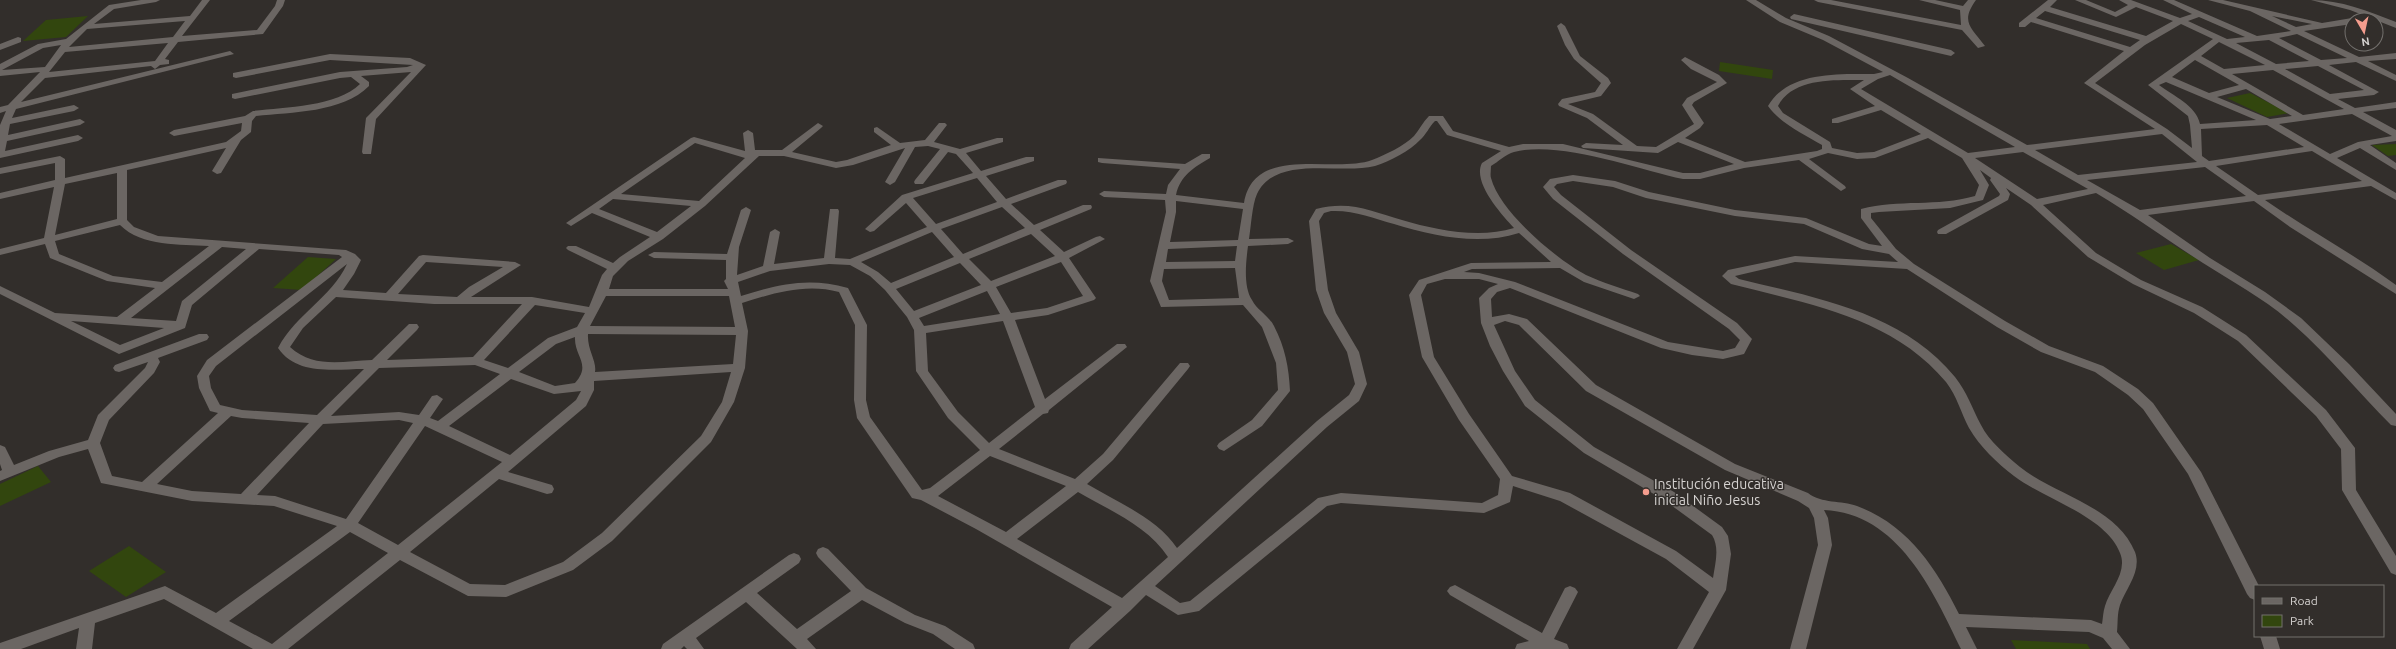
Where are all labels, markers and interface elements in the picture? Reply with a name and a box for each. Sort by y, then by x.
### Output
north arrow [2344,12,2384,52]
text: N [2361,35,2371,48]
place label: Institución educativa inicial Niño Jesus [1654,476,1784,508]
marker: Institución educativa inicial Niño Jesus [1641,487,1651,497]
legend [2254,585,2384,637]
text: Road [2290,594,2318,607]
text: Park [2290,614,2314,627]

